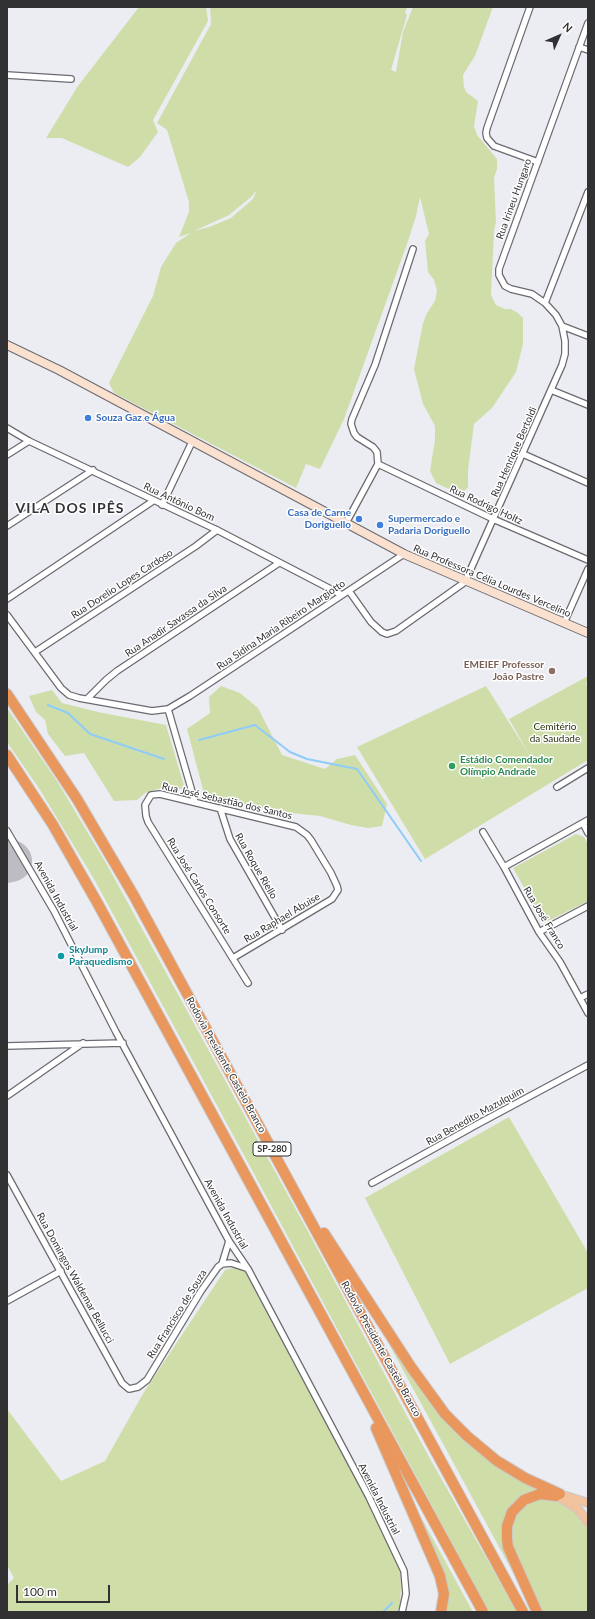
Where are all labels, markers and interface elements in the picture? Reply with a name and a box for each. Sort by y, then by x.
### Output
north arrow [539,16,579,56]
text: N [560,20,575,35]
street label: Rua Irineu Hungaro [494,157,534,241]
street label: Rua Henrique Bertoldi [489,405,539,499]
place label: Souza Gaz e Água [96,412,175,424]
marker: Souza Gaz e Água [83,413,93,423]
street label: Rua Antônio Bom [142,480,216,524]
street label: Rua Rodrigo Holtz [447,483,525,527]
district label: VILA DOS IPÊS [16,500,124,516]
place label: Casa de Carne Doriguello [288,507,351,530]
place label: Supermercado e Padaria Doriguello [388,513,470,536]
marker: Casa de Carne Doriguello [354,514,364,524]
marker: Supermercado e Padaria Doriguello [375,520,385,530]
street label: Rua Professora Célia Lourdes Vercelino [411,542,573,620]
street label: Rua Dorelio Lopes Cardoso [69,547,175,621]
street label: Rua Sidina Maria Ribeiro Margiotto [214,577,348,673]
street label: Rua Anadir Savassa da Silva [123,582,229,660]
place label: EMEIEF Professor João Pastre [464,659,544,682]
marker: EMEIEF Professor João Pastre [547,666,557,676]
park label: Cemitério da Saudade [530,721,580,744]
place label: Estádio Comendador Olímpio Andrade [460,754,553,778]
marker: Estádio Comendador Olímpio Andrade [447,761,457,771]
street label: Rua José Sebastião dos Santos [161,780,293,822]
street label: Rua Roque Riello [232,831,280,901]
street label: Rua José Carlos Consorte [164,836,234,936]
street label: Avenida Industrial [32,859,80,933]
street label: Rua José Franco [521,885,567,951]
street label: Rua Raphael Abuise [242,891,322,945]
place label: SkyJump Paraquedismo [69,944,132,968]
marker: SkyJump Paraquedismo [56,951,66,961]
street label: Rodovia Presidente Castelo Branco [184,995,268,1135]
street label: Rua Benedito Mazulquim [424,1084,526,1148]
road number: SP-280 [253,1142,291,1156]
street label: Avenida Industrial [202,1177,250,1251]
street label: Rua Domingos Waldemar Bellucci [34,1211,116,1345]
street label: Rua Francisco de Souza [145,1267,209,1361]
street label: Rodovia Presidente Castelo Branco [339,1279,423,1419]
street label: Avenida Industrial [356,1461,402,1537]
scale bar [18,1577,112,1603]
text: 100 m [23,1584,57,1599]

